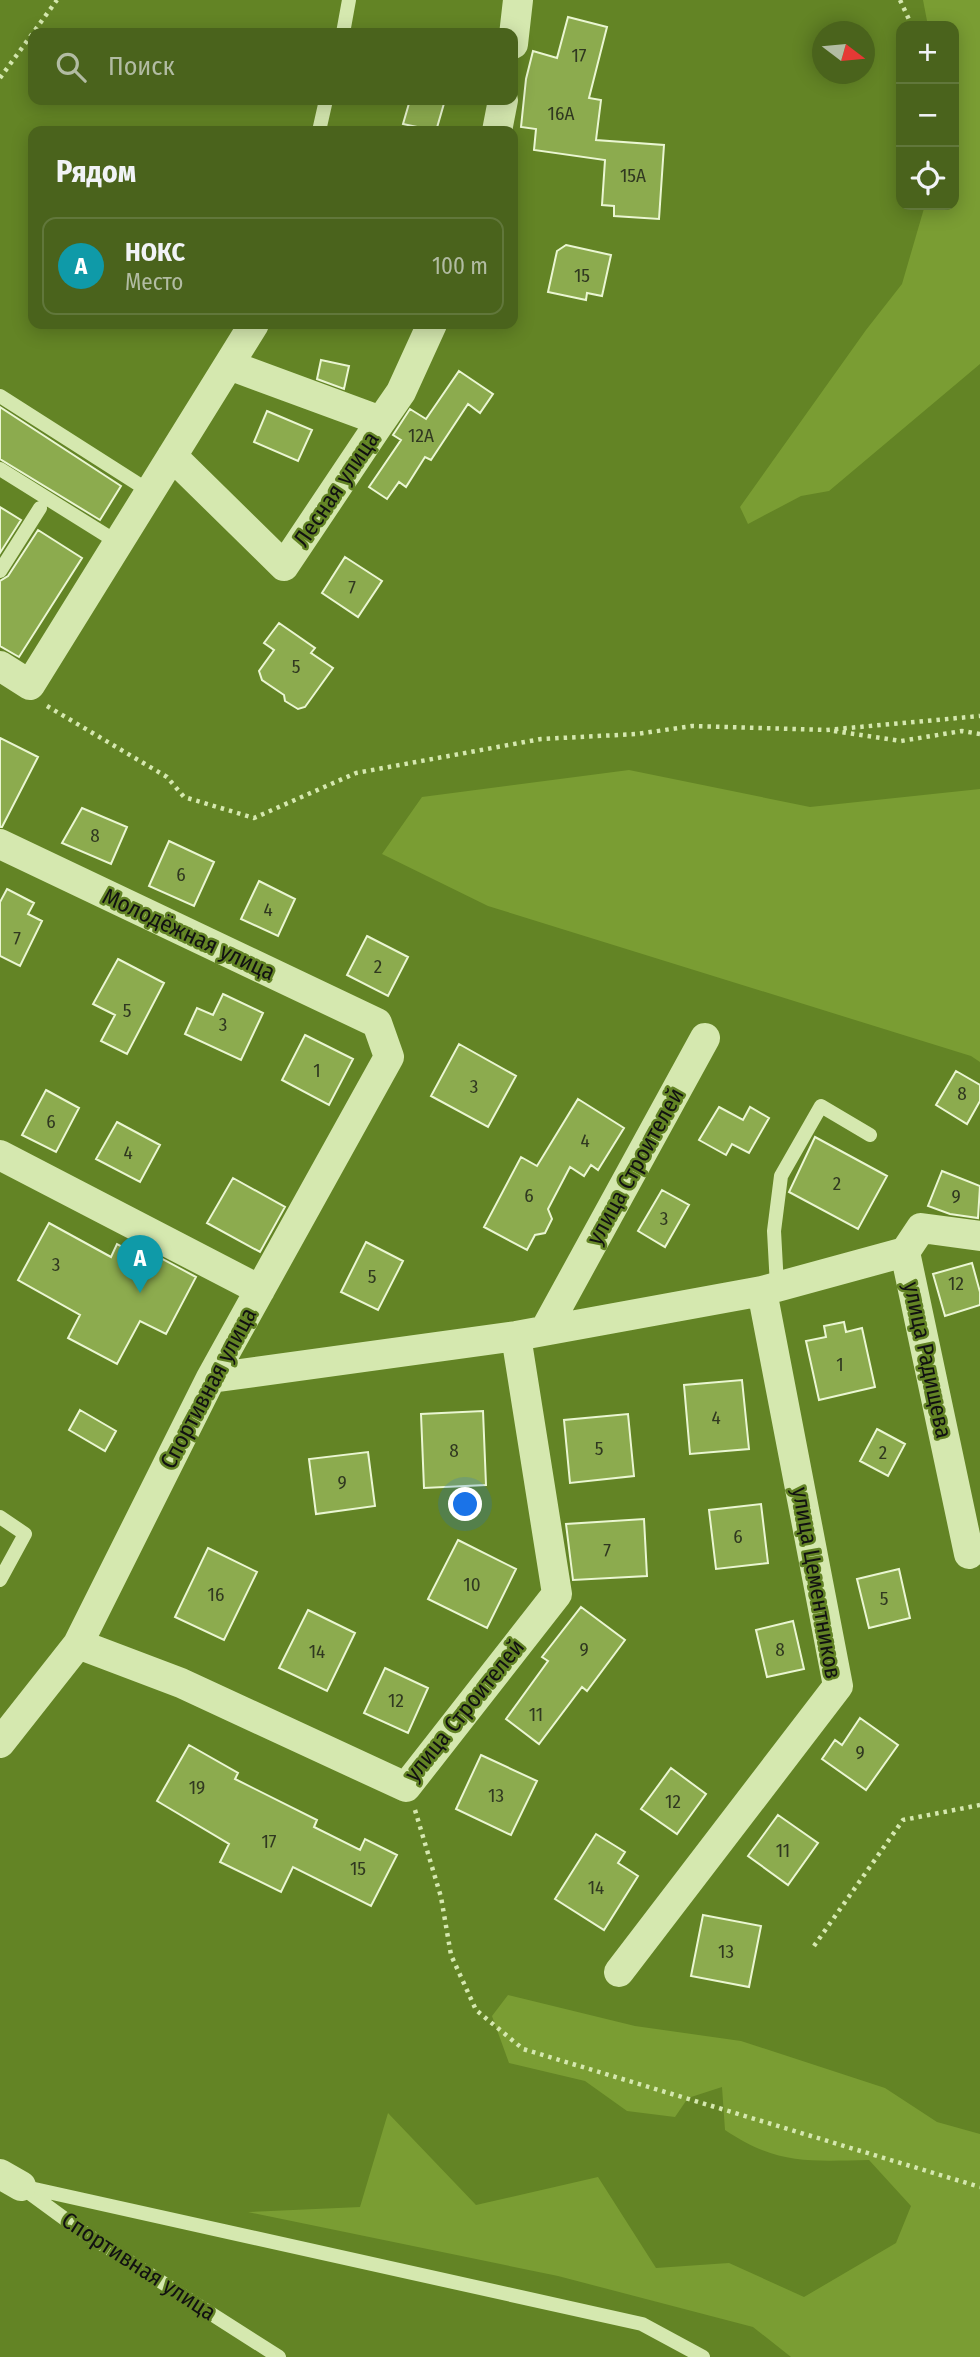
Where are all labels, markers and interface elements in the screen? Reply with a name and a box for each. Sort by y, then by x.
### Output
north arrow [812,21,875,84]
map controls [896,21,959,210]
button: + [896,21,959,84]
search box [28,28,518,105]
house number: 17 [571,44,587,67]
icon: search [52,48,90,86]
text: Поиск [108,51,175,82]
button: − [896,84,959,147]
house number: 16А [548,102,574,125]
button: locate [896,147,959,210]
text: Рядом [56,154,136,190]
house number: 15А [620,164,646,187]
text: НОКС [125,237,185,268]
text: A [75,252,87,280]
text: 100 m [432,252,488,280]
house number: 15 [574,264,590,287]
text: Место [125,268,183,296]
house number: 12А [408,424,434,447]
street label: Лесная улица [287,426,385,552]
house number: 7 [348,576,356,599]
house number: 5 [292,655,300,678]
house number: 8 [90,824,100,847]
house number: 6 [176,863,186,886]
street label: Молодёжная улица [98,882,280,986]
house number: 4 [263,898,273,921]
house number: 7 [13,927,21,950]
house number: 2 [374,955,382,978]
house number: 5 [123,999,131,1022]
house number: 3 [219,1013,227,1036]
house number: 1 [313,1059,321,1082]
house number: 3 [470,1075,478,1098]
house number: 8 [957,1082,967,1105]
street label: улица Строителей [580,1083,690,1249]
house number: 6 [46,1110,56,1133]
house number: 4 [580,1129,590,1152]
house number: 4 [123,1141,133,1164]
house number: 2 [833,1172,841,1195]
house number: 6 [524,1184,534,1207]
house number: 9 [951,1185,961,1208]
house number: 3 [660,1207,668,1230]
pin: A [117,1235,163,1293]
house number: 3 [52,1253,60,1276]
house number: 5 [368,1265,376,1288]
house number: 12 [948,1272,964,1295]
street label: улица Радищева [898,1279,958,1441]
street label: Спортивная улица [154,1303,262,1473]
house number: 1 [836,1353,844,1376]
house number: 4 [711,1406,721,1429]
house number: 5 [595,1437,603,1460]
house number: 8 [449,1439,459,1462]
house number: 2 [879,1441,887,1464]
house number: 9 [337,1471,347,1494]
street label: улица Цементников [786,1485,848,1681]
your location [448,1487,482,1521]
house number: 6 [733,1525,743,1548]
house number: 7 [603,1539,611,1562]
house number: 10 [463,1573,481,1596]
house number: 16 [208,1583,224,1606]
house number: 5 [880,1587,888,1610]
street label: улица Строителей [398,1633,530,1787]
house number: 9 [579,1638,589,1661]
house number: 8 [775,1638,785,1661]
house number: 14 [309,1640,325,1663]
house number: 12 [388,1689,404,1712]
house number: 11 [529,1703,543,1726]
house number: 9 [855,1741,865,1764]
house number: 19 [189,1776,205,1799]
house number: 13 [488,1784,504,1807]
house number: 12 [665,1790,681,1813]
house number: 17 [261,1830,277,1853]
house number: 11 [776,1839,790,1862]
house number: 15 [350,1857,366,1880]
house number: 14 [588,1876,604,1899]
house number: 13 [718,1940,734,1963]
street label: Спортивная улица [56,2206,222,2326]

